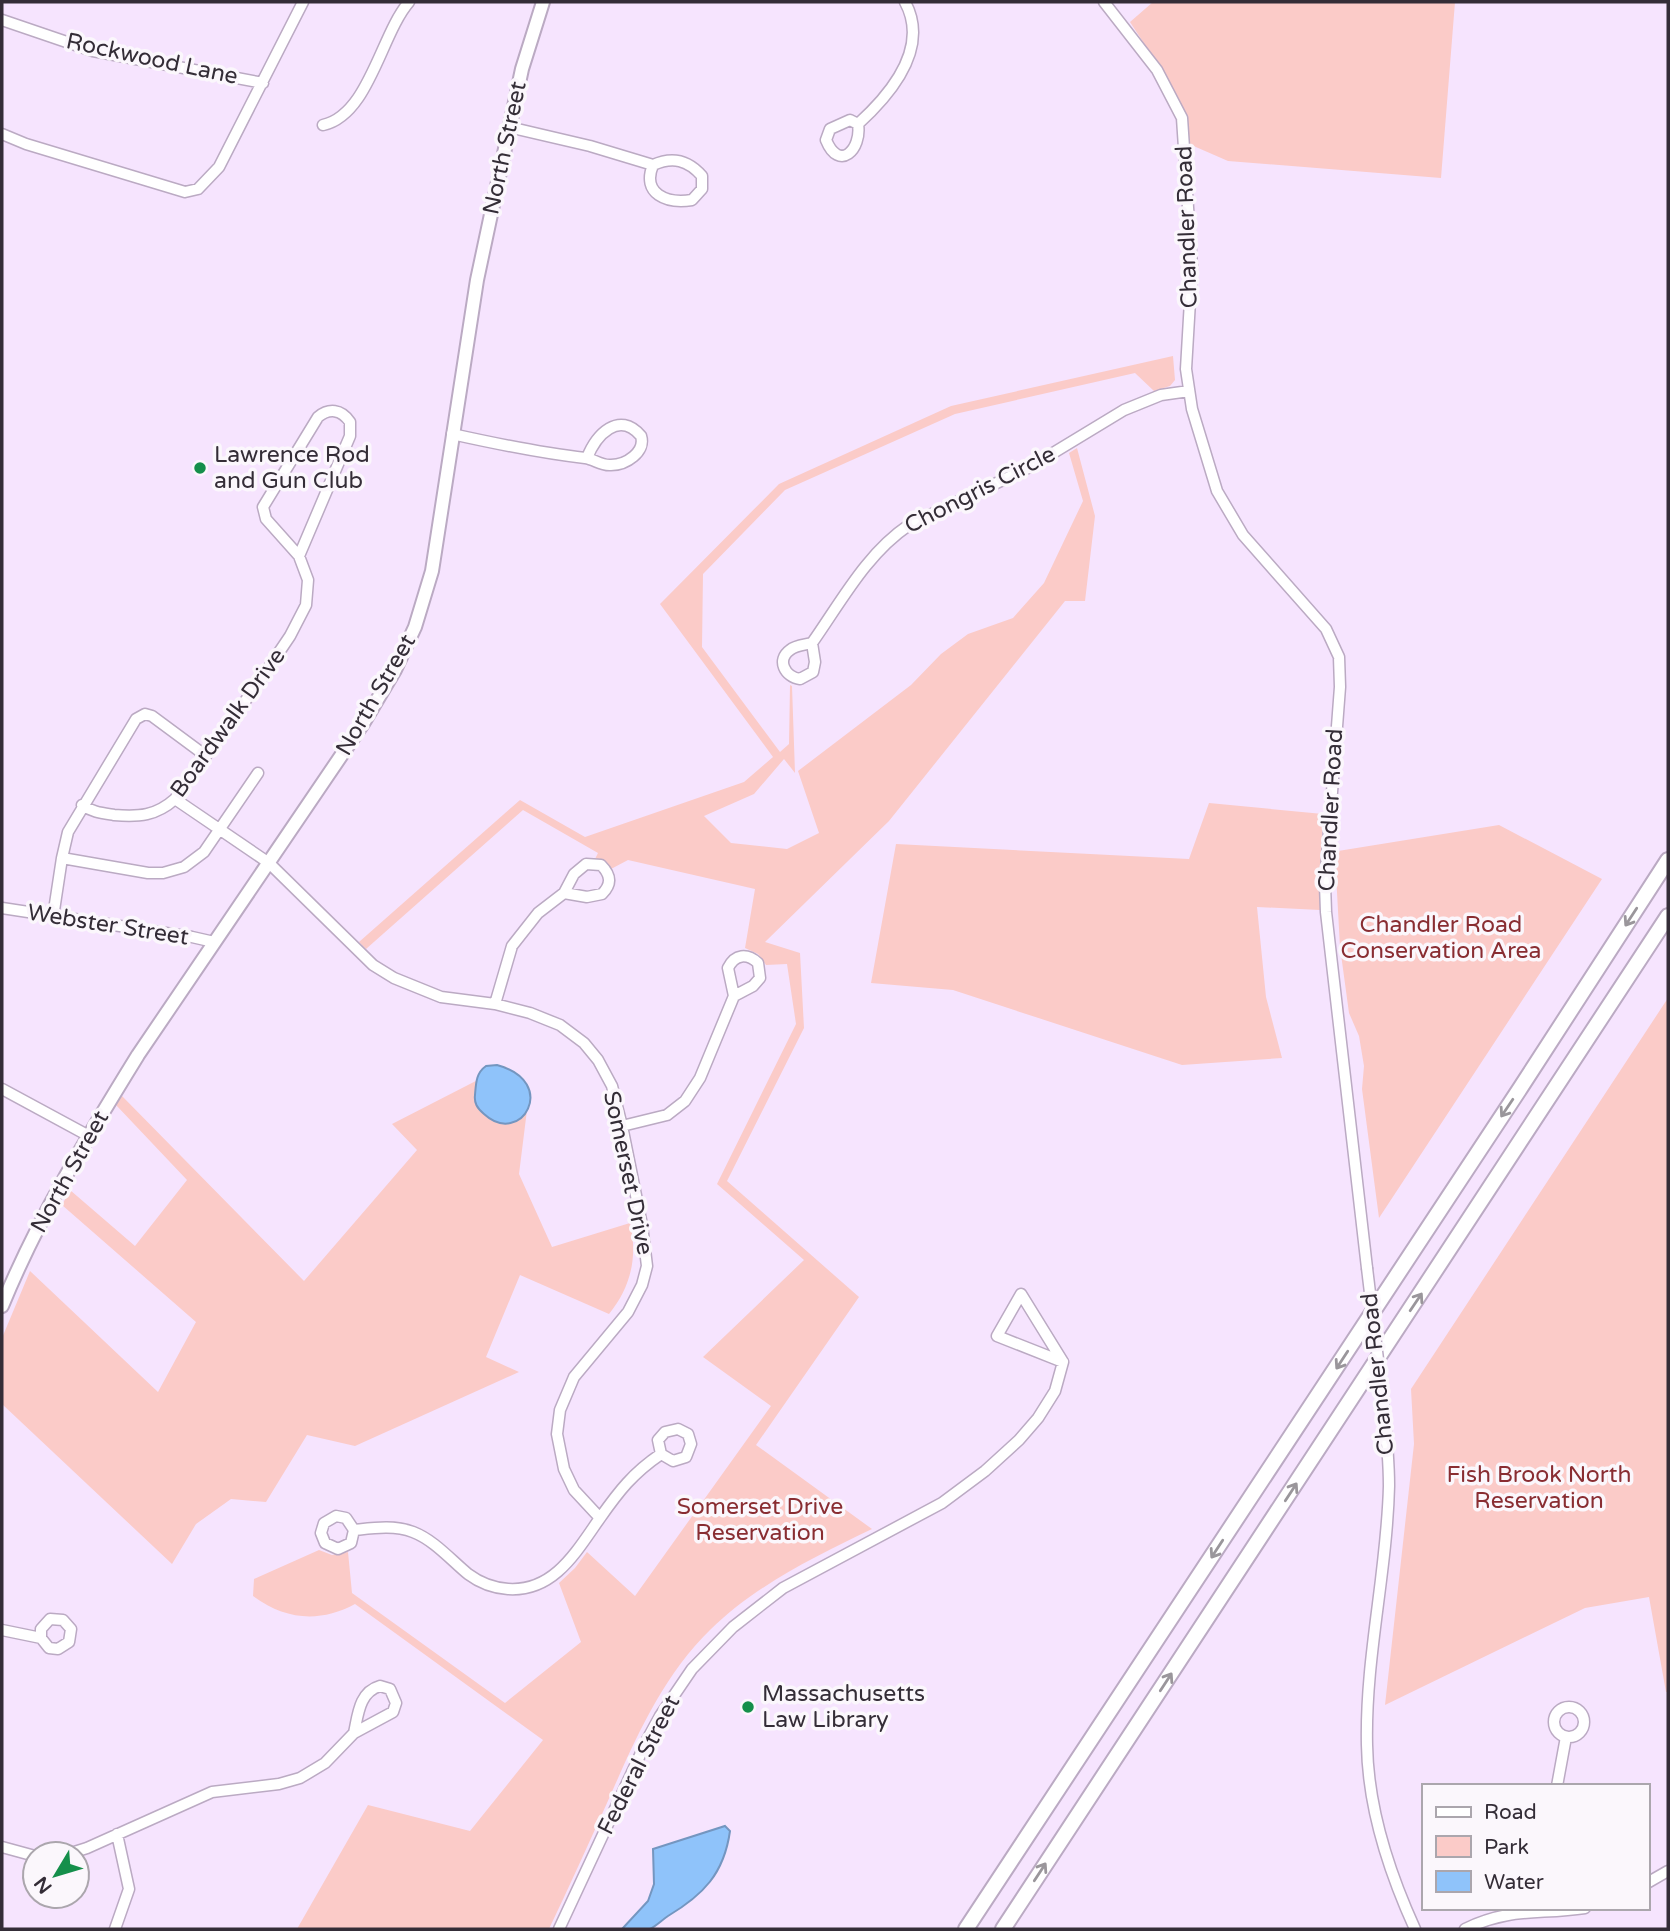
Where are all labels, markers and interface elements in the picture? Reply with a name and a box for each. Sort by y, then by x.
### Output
street label: Rockwood Lane [64,27,240,91]
street label: North Street [477,79,533,217]
street label: Chandler Road [1170,145,1204,309]
street label: Chongris Circle [900,440,1060,540]
place label: Lawrence Rod and Gun Club [214,441,370,495]
marker: Lawrence Rod and Gun Club [192,460,208,476]
street label: North Street [330,629,422,761]
street label: Boardwalk Drive [164,643,292,803]
street label: Chandler Road [1313,728,1349,892]
street label: Webster Street [25,898,191,952]
one-way arrow [1623,907,1638,926]
park label: Chandler Road Conservation Area [1340,911,1542,965]
street label: Somerset Drive [597,1089,659,1257]
one-way arrow [1500,1098,1515,1117]
street label: North Street [25,1106,115,1238]
street label: Chandler Road [1356,1292,1400,1456]
one-way arrow [1408,1293,1423,1312]
one-way arrow [1335,1349,1349,1369]
park label: Fish Brook North Reservation [1447,1461,1631,1515]
one-way arrow [1284,1483,1298,1503]
park label: Somerset Drive Reservation [677,1493,843,1547]
one-way arrow [1209,1539,1223,1559]
one-way arrow [1159,1673,1173,1693]
place label: Massachusetts Law Library [762,1680,925,1734]
street label: Federal Street [592,1690,686,1839]
marker: Massachusetts Law Library [740,1699,756,1715]
legend [1422,1784,1649,1910]
text: Road [1484,1800,1537,1825]
text: Park [1484,1835,1529,1860]
north arrow [21,1840,91,1910]
one-way arrow [1033,1863,1048,1882]
text: Water [1484,1870,1544,1895]
text: N [30,1872,57,1898]

